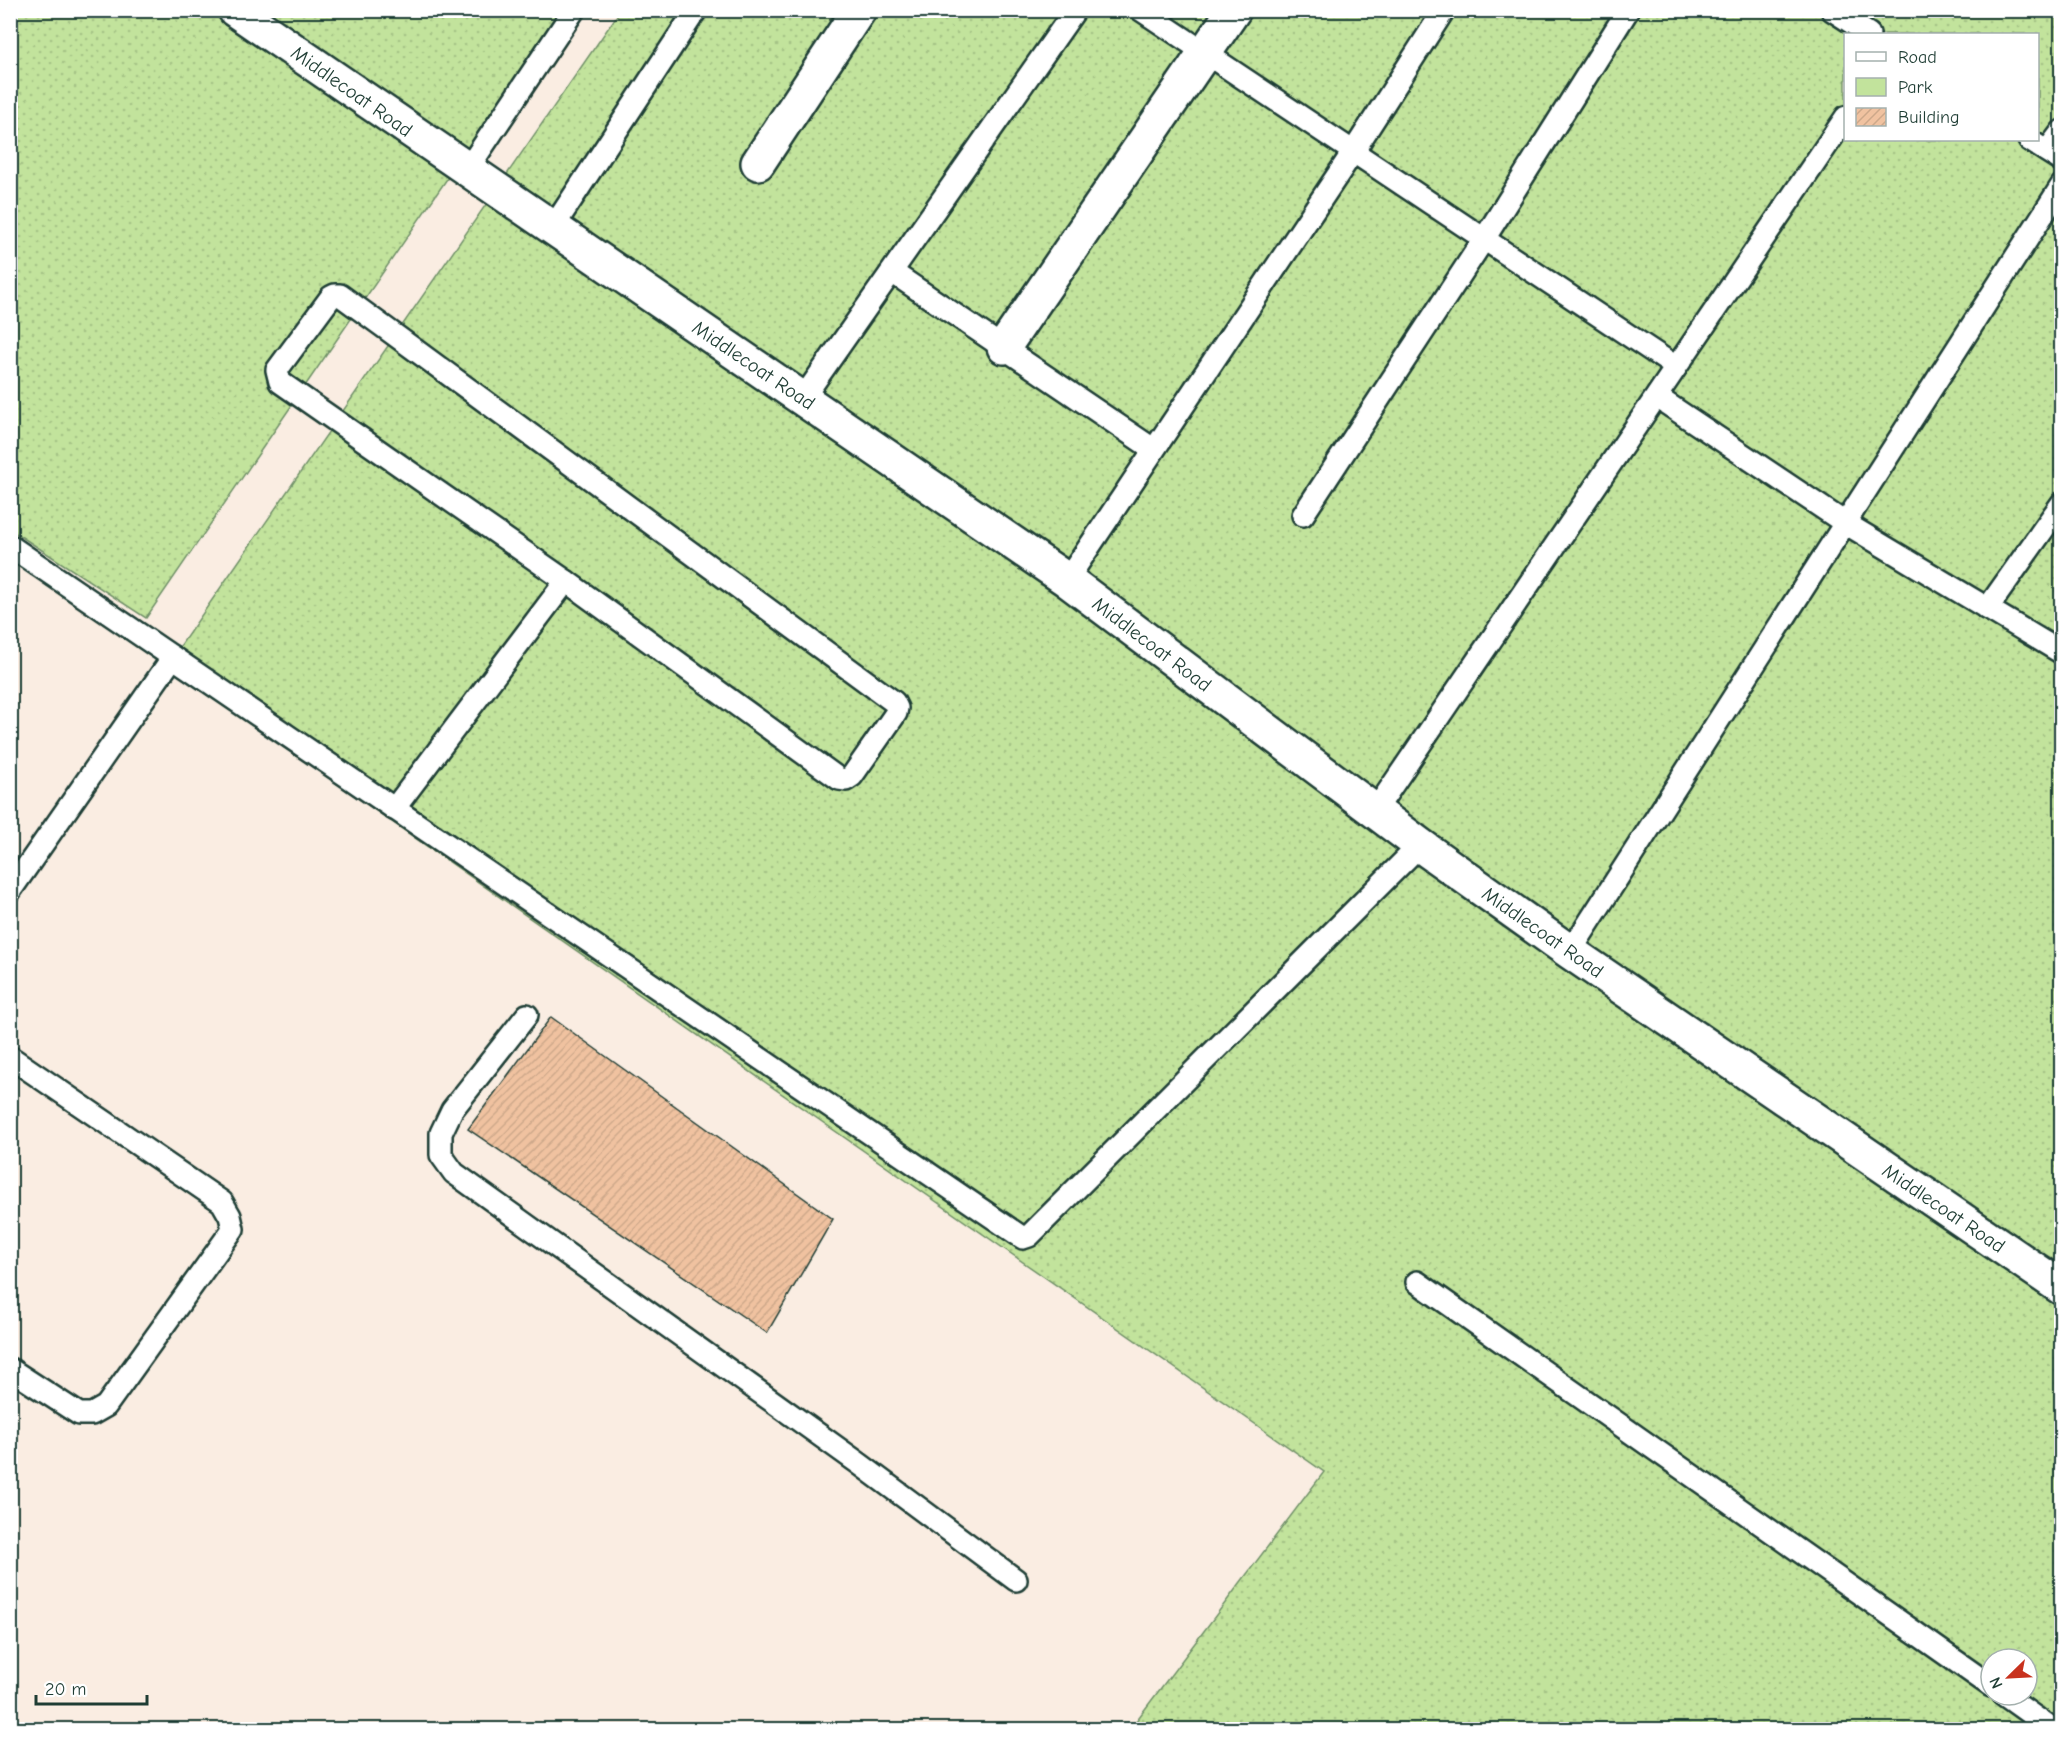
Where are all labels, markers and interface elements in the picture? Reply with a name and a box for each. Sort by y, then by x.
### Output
legend [1844,33,2039,141]
street label: Middlecoat Road [287,41,417,142]
text: Road [1898,47,1937,68]
text: Park [1898,77,1933,98]
text: Building [1898,107,1960,128]
street label: Middlecoat Road [688,316,819,415]
street label: Middlecoat Road [1088,592,1216,697]
street label: Middlecoat Road [1478,882,1608,983]
street label: Middlecoat Road [1878,1159,2009,1258]
north arrow [1979,1647,2039,1707]
scale bar [36,1668,147,1706]
text: N [1986,1674,2007,1691]
text: 20 m [45,1679,86,1700]

